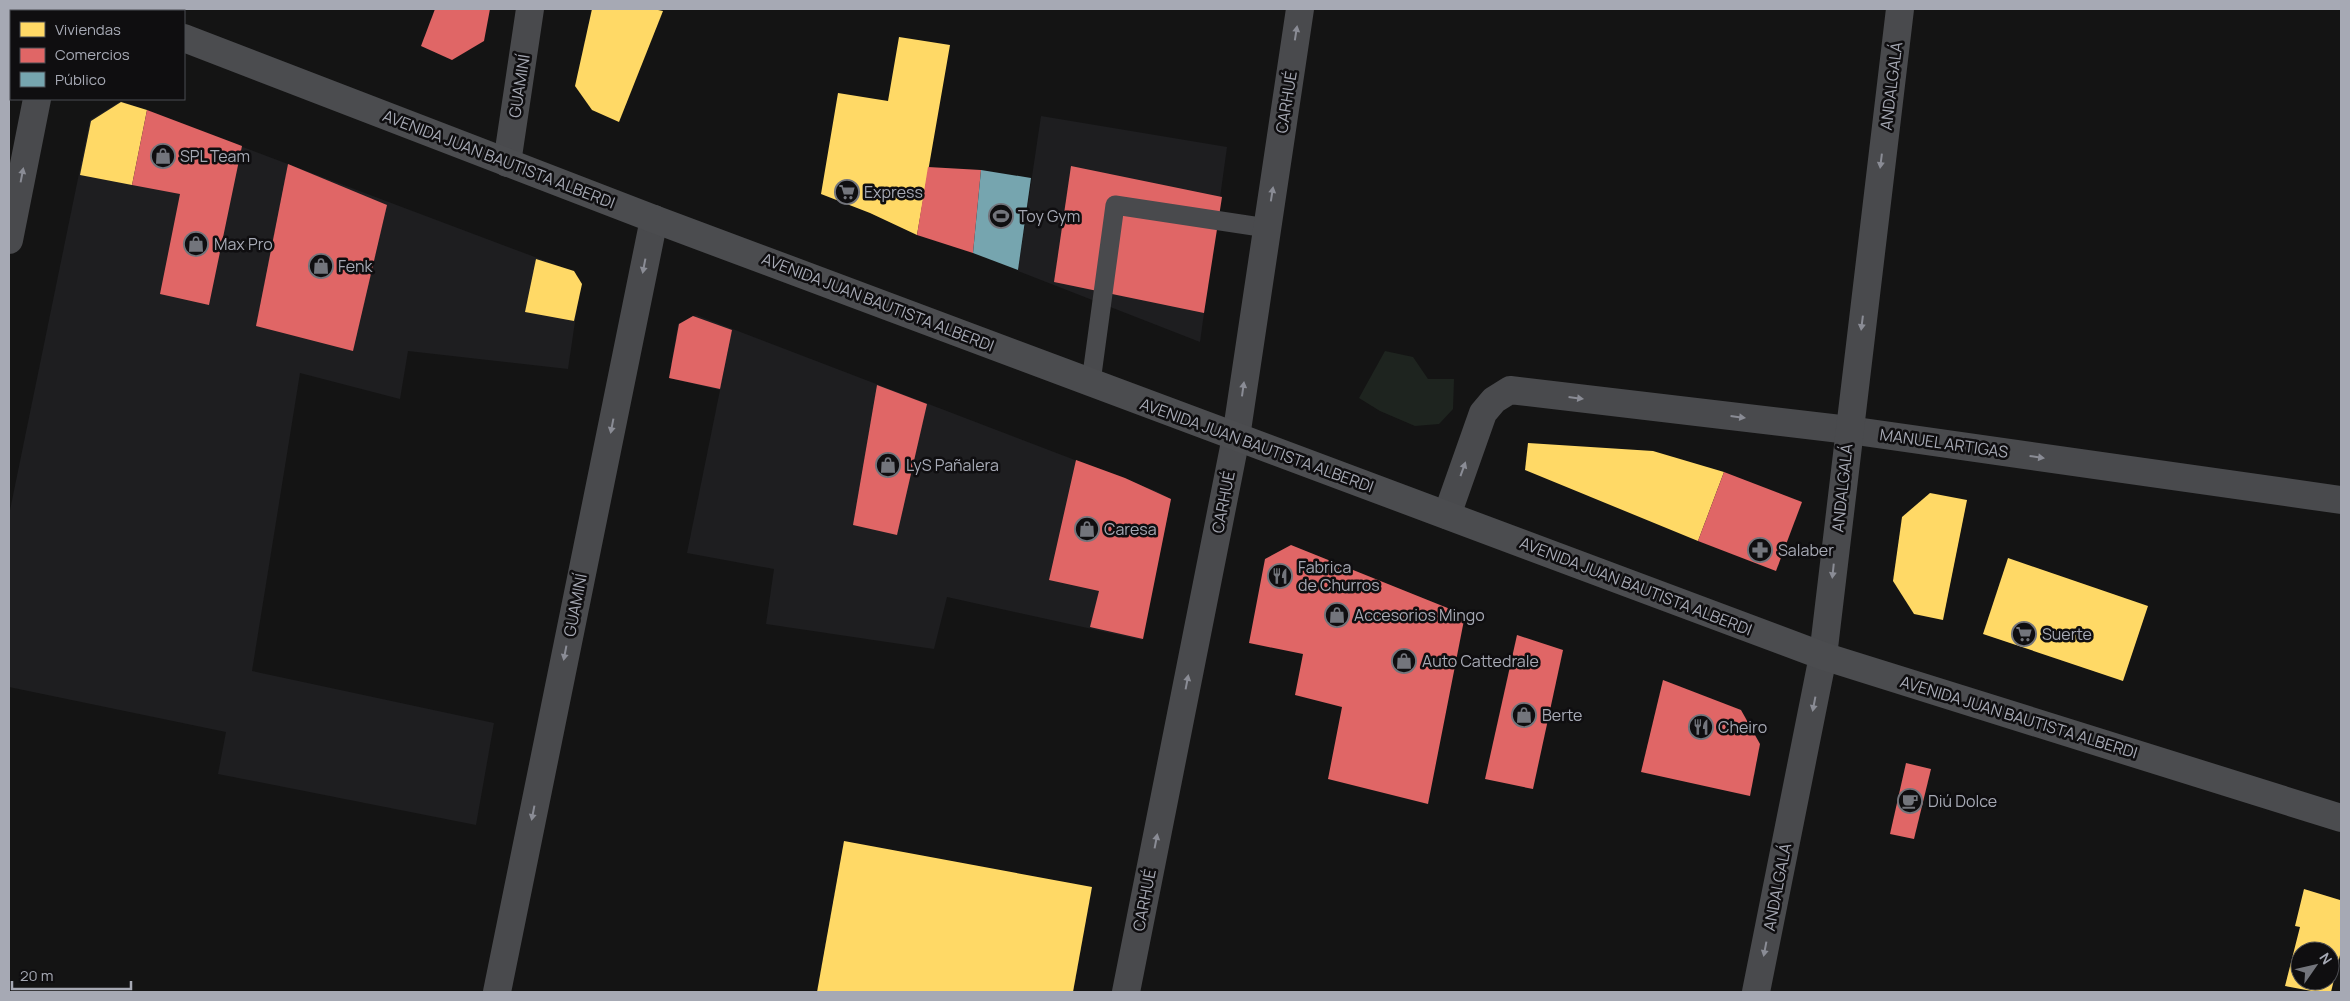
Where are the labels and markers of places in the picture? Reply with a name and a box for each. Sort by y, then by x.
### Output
shop icon: SPL Team [150,143,176,169]
place label: SPL Team [180,145,250,167]
supermarket icon: Express [834,179,860,205]
place label: Express [864,181,923,203]
sports icon: Toy Gym [988,203,1014,229]
place label: Toy Gym [1018,205,1080,227]
shop icon: Max Pro [183,231,209,257]
place label: Max Pro [214,233,273,255]
shop icon: Fenk [308,253,334,279]
place label: Fenk [338,255,373,277]
shop icon: LyS Pañalera [875,452,901,478]
place label: LyS Pañalera [906,454,999,476]
shop icon: Caresa [1074,516,1100,542]
place label: Caresa [1104,518,1157,540]
pharmacy icon: Salaber [1747,537,1773,563]
place label: Salaber [1778,539,1834,561]
place label: Fabrica de Churros [1298,556,1380,596]
restaurant icon: Fabrica de Churros [1267,563,1293,589]
shop icon: Accesorios Mingo [1324,602,1350,628]
place label: Accesorios Mingo [1354,604,1485,626]
supermarket icon: Suerte [2011,621,2037,647]
place label: Suerte [2042,623,2092,645]
shop icon: Auto Cattedrale [1391,648,1417,674]
place label: Auto Cattedrale [1422,650,1539,672]
shop icon: Berte [1511,702,1537,728]
place label: Berte [1542,704,1582,726]
restaurant icon: Cheiro [1688,714,1714,740]
place label: Cheiro [1718,716,1767,738]
cafe icon: Diú Dolce [1897,788,1923,814]
place label: Diú Dolce [1928,790,1997,812]

